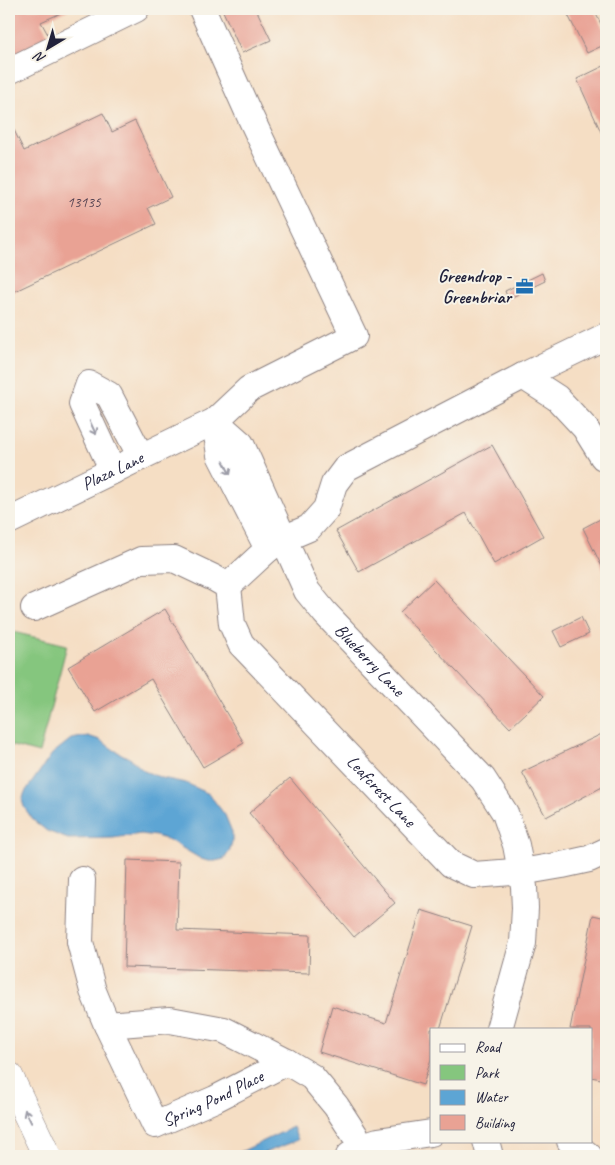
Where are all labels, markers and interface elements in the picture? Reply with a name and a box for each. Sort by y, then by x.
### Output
north arrow [22,22,72,72]
text: N [30,47,49,67]
house number: 13135 [67,193,102,212]
place label: Greendrop - Greenbriar [438,265,514,308]
office icon: Greendrop - Greenbriar [515,276,535,296]
one-way arrow [89,420,98,435]
street label: Plaza Lane [78,446,148,495]
one-way arrow [222,460,232,475]
street label: Blueberry Lane [330,619,410,702]
street label: Leafcrest Lane [342,751,421,832]
legend [430,1028,592,1142]
text: Road [475,1038,502,1057]
text: Park [475,1064,500,1083]
street label: Spring Pond Place [159,1065,268,1132]
text: Water [475,1088,509,1107]
one-way arrow [23,1109,32,1124]
text: Building [475,1114,515,1133]

